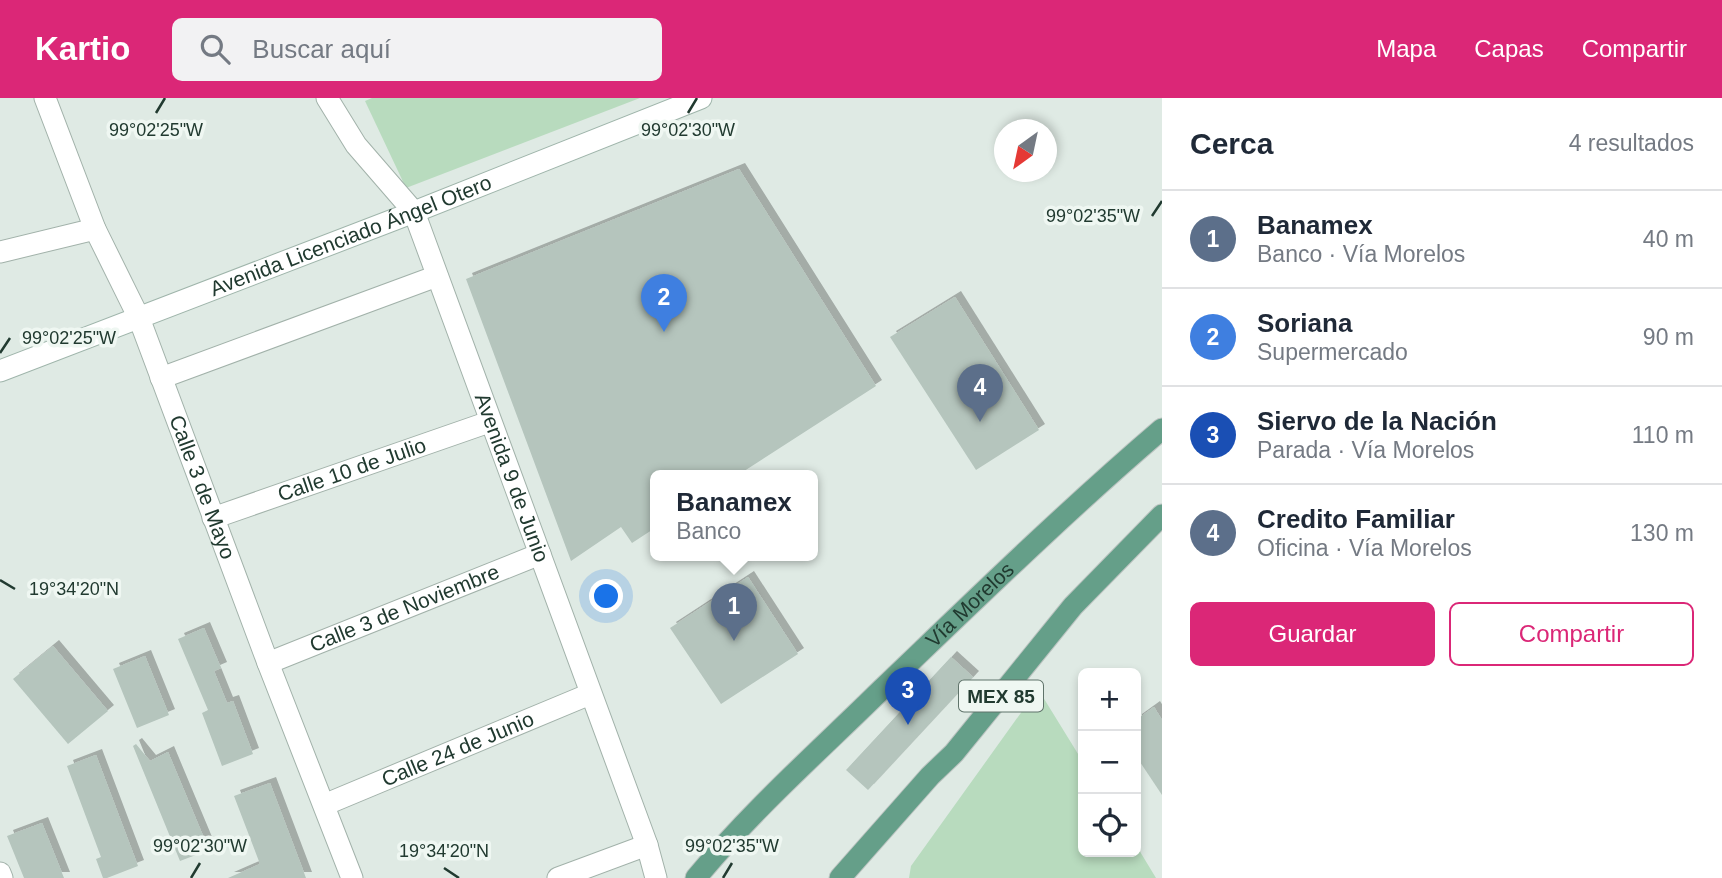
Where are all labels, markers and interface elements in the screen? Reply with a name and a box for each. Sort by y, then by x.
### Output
search box [172,18,662,81]
text: Kartio [35,30,130,67]
icon: search [196,30,234,68]
text: Buscar aquí [252,34,391,64]
text: Mapa [1376,35,1436,62]
text: Capas [1474,35,1544,62]
text: Compartir [1582,35,1687,62]
north arrow [994,119,1057,182]
text: 99°02'25"W [109,120,203,140]
text: 99°02'30"W [641,120,735,140]
text: Cerca [1190,127,1273,160]
text: 4 resultados [1569,130,1694,156]
street label: Avenida Licenciado Ángel Otero [207,170,495,300]
text: 99°02'35"W [1046,206,1140,226]
text: Banamex [1257,210,1373,240]
text: 1 [1207,226,1219,252]
text: 40 m [1643,226,1694,252]
text: Banco · Vía Morelos [1257,241,1465,267]
pin: 2 [641,274,687,332]
text: Soriana [1257,308,1352,338]
text: 2 [1207,324,1219,350]
text: 90 m [1643,324,1694,350]
text: 99°02'25"W [22,328,116,348]
text: Supermercado [1257,339,1408,365]
pin: 4 [957,364,1003,422]
street label: Avenida 9 de Junio [471,390,554,565]
text: Siervo de la Nación [1257,406,1497,436]
street label: Calle 3 de Mayo [165,412,240,562]
text: 3 [1207,422,1219,448]
text: 110 m [1632,422,1694,448]
street label: Calle 10 de Julio [275,433,429,506]
text: Parada · Vía Morelos [1257,437,1474,463]
popup [650,470,818,561]
text: Banamex [676,487,792,517]
text: Credito Familiar [1257,504,1455,534]
text: Banco [676,518,741,544]
text: 4 [1207,520,1219,546]
text: 130 m [1630,520,1694,546]
text: Oficina · Vía Morelos [1257,535,1472,561]
street label: Vía Morelos [921,557,1018,652]
street label: Calle 3 de Noviembre [306,560,502,656]
text: 19°34'20"N [29,579,119,599]
your location [589,579,623,613]
pin: 1 [711,583,757,641]
button: Guardar [1190,602,1435,666]
button: Compartir [1449,602,1694,666]
pin: 3 [885,667,931,725]
map controls [1078,668,1141,857]
button: + [1078,668,1141,731]
road number: MEX 85 [959,680,1043,712]
street label: Calle 24 de Junio [378,707,537,791]
button: − [1078,731,1141,794]
button: locate [1078,794,1141,857]
text: 99°02'30"W [153,836,247,856]
text: 99°02'35"W [685,836,779,856]
text: 19°34'20"N [399,841,489,861]

